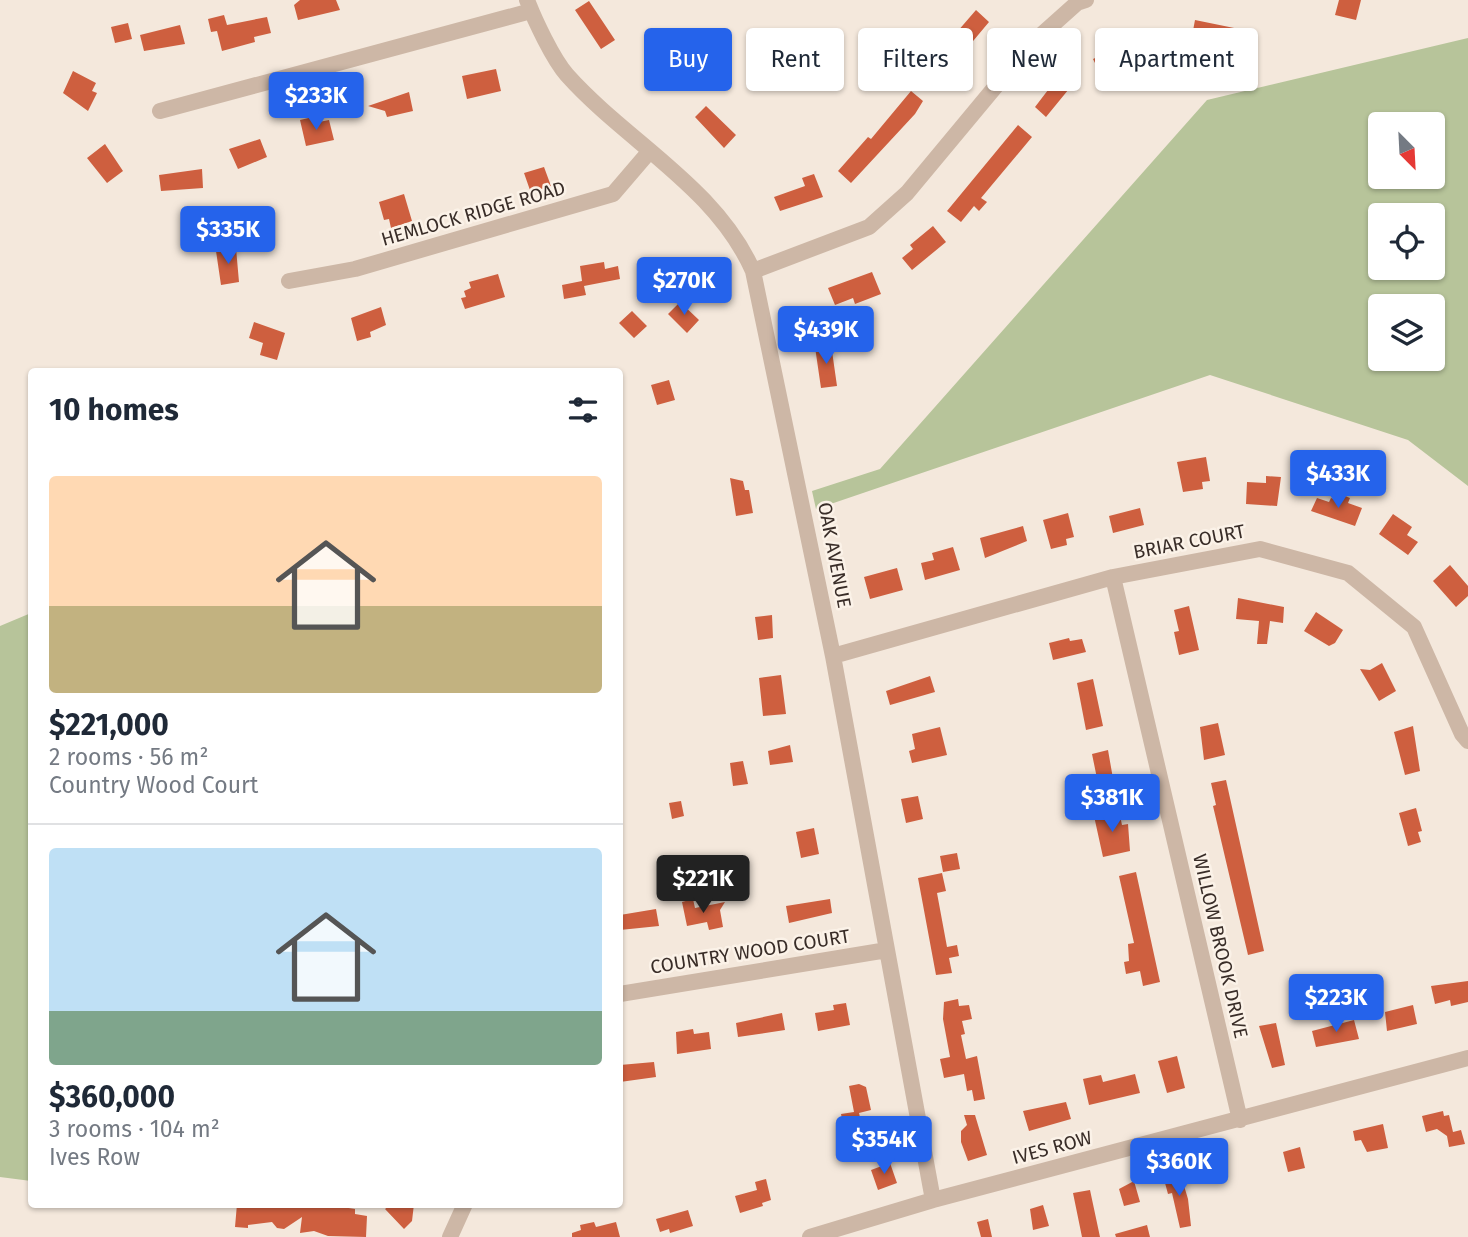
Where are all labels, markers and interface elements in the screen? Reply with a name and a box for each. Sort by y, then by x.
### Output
chip: Buy [644,28,732,91]
chip: Rent [746,28,844,91]
chip: Filters [858,28,973,91]
chip: New [987,28,1081,91]
chip: Apartment [1095,28,1258,91]
pin: $233K [267,72,365,132]
text: $233K [285,81,347,109]
north arrow [1368,112,1446,189]
map controls [1368,112,1445,371]
street label: HEMLOCK RIDGE ROAD [378,176,568,251]
button: locate [1368,203,1445,280]
pin: $335K [179,206,277,266]
text: $335K [196,215,260,243]
pin: $270K [635,258,733,317]
text: $270K [653,266,715,294]
button: layers [1368,294,1445,371]
pin: $439K [777,306,875,366]
text: $439K [794,315,858,343]
icon: filters [564,391,602,429]
text: 10 homes [49,392,179,428]
pin: $433K [1289,450,1387,510]
text: $433K [1306,459,1370,487]
street label: OAK AVENUE [813,500,856,610]
street label: BRIAR COURT [1131,519,1247,564]
icon: home [263,522,389,648]
text: $221,000 [49,707,169,743]
text: 2 rooms · 56 m² [49,743,208,771]
text: Country Wood Court [49,771,258,799]
pin: $381K [1063,774,1161,834]
text: $381K [1081,783,1143,811]
street label: WILLOW BROOK DRIVE [1188,852,1253,1041]
pin: $221K [654,856,752,915]
text: $221K [673,864,733,892]
icon: home [263,894,389,1020]
street label: COUNTRY WOOD COURT [649,924,852,979]
pin: $223K [1287,974,1385,1034]
text: $223K [1305,983,1367,1011]
text: $360,000 [49,1079,175,1115]
text: 3 rooms · 104 m² [49,1115,220,1143]
pin: $354K [835,1116,933,1176]
text: $354K [852,1125,916,1153]
street label: IVES ROW [1010,1126,1095,1169]
pin: $360K [1130,1138,1228,1198]
text: Ives Row [49,1143,140,1171]
text: $360K [1146,1147,1212,1175]

